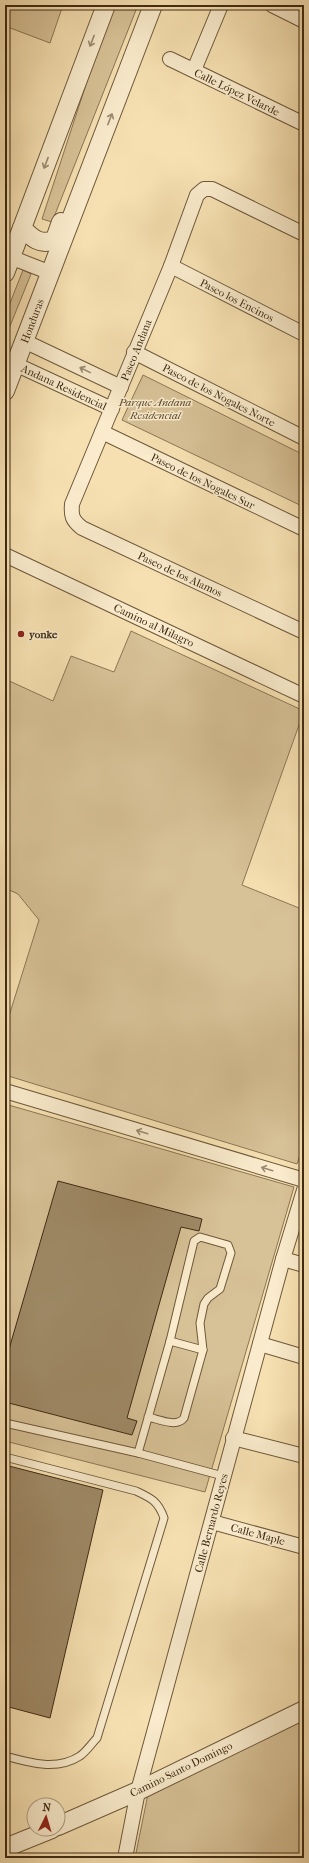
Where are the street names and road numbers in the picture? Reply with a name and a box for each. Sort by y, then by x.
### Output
street label: Calle López Velarde [192,66,282,119]
street label: Paseo los Encinos [198,276,276,325]
street label: Honduras [18,297,47,345]
street label: Paseo Andana [118,317,155,383]
street label: Paseo de los Nogales Norte [160,361,278,430]
street label: Andana Residencial [18,362,109,413]
street label: Paseo de los Nogales Sur [149,451,257,512]
street label: Paseo de los Alamos [135,549,224,600]
street label: Camino al Milagro [112,601,196,650]
street label: Calle Bernardo Reyes [192,1472,231,1574]
street label: Calle Maple [229,1521,287,1548]
street label: Camino Santo Domingo [128,1739,235,1800]

